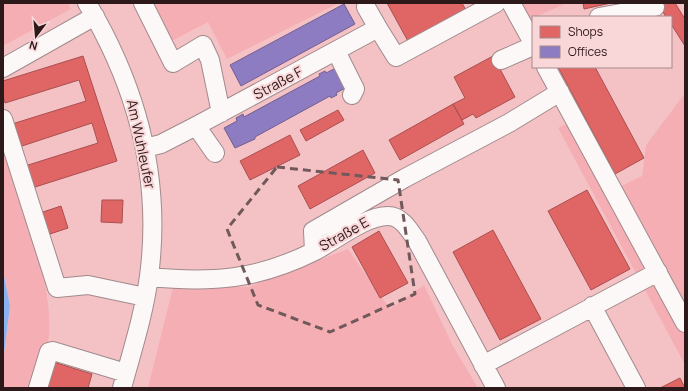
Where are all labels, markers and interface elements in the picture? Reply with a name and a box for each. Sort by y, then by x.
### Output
north arrow [16,16,56,56]
legend [532,16,672,68]
text: Shops [568,23,603,40]
text: N [27,38,39,54]
text: Offices [568,43,607,60]
street label: Straße F [250,62,306,103]
street label: Am Wuhleufer [123,98,160,190]
street label: Straße E [315,212,372,255]

